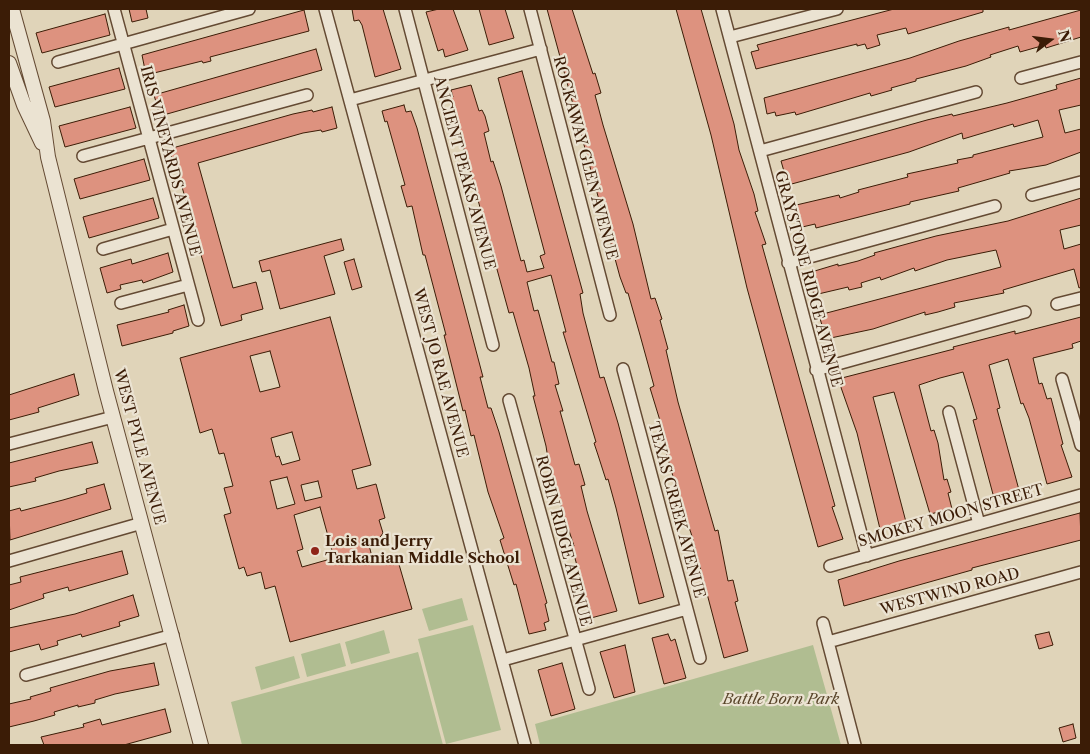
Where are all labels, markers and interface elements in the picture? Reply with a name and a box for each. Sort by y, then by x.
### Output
north arrow [1025,15,1075,65]
text: N [1054,28,1075,44]
street label: ROCKAWAY GLEN AVENUE [549,54,621,262]
street label: IRIS VINEYARDS AVENUE [136,64,204,258]
street label: ANCIENT PEAKS AVENUE [429,74,499,272]
street label: GRAYSTONE RIDGE AVENUE [770,169,846,389]
street label: WEST JO RAE AVENUE [409,286,471,460]
street label: WEST PYLE AVENUE [109,367,169,527]
street label: TEXAS CREEK AVENUE [644,420,708,600]
street label: ROBIN RIDGE AVENUE [532,454,594,628]
street label: SMOKEY MOON STREET [856,481,1046,551]
place label: Lois and Jerry Tarkanian Middle School [325,533,520,568]
marker: Lois and Jerry Tarkanian Middle School [309,545,321,557]
street label: WESTWIND ROAD [878,565,1022,619]
park label: Battle Born Park [723,691,839,709]

